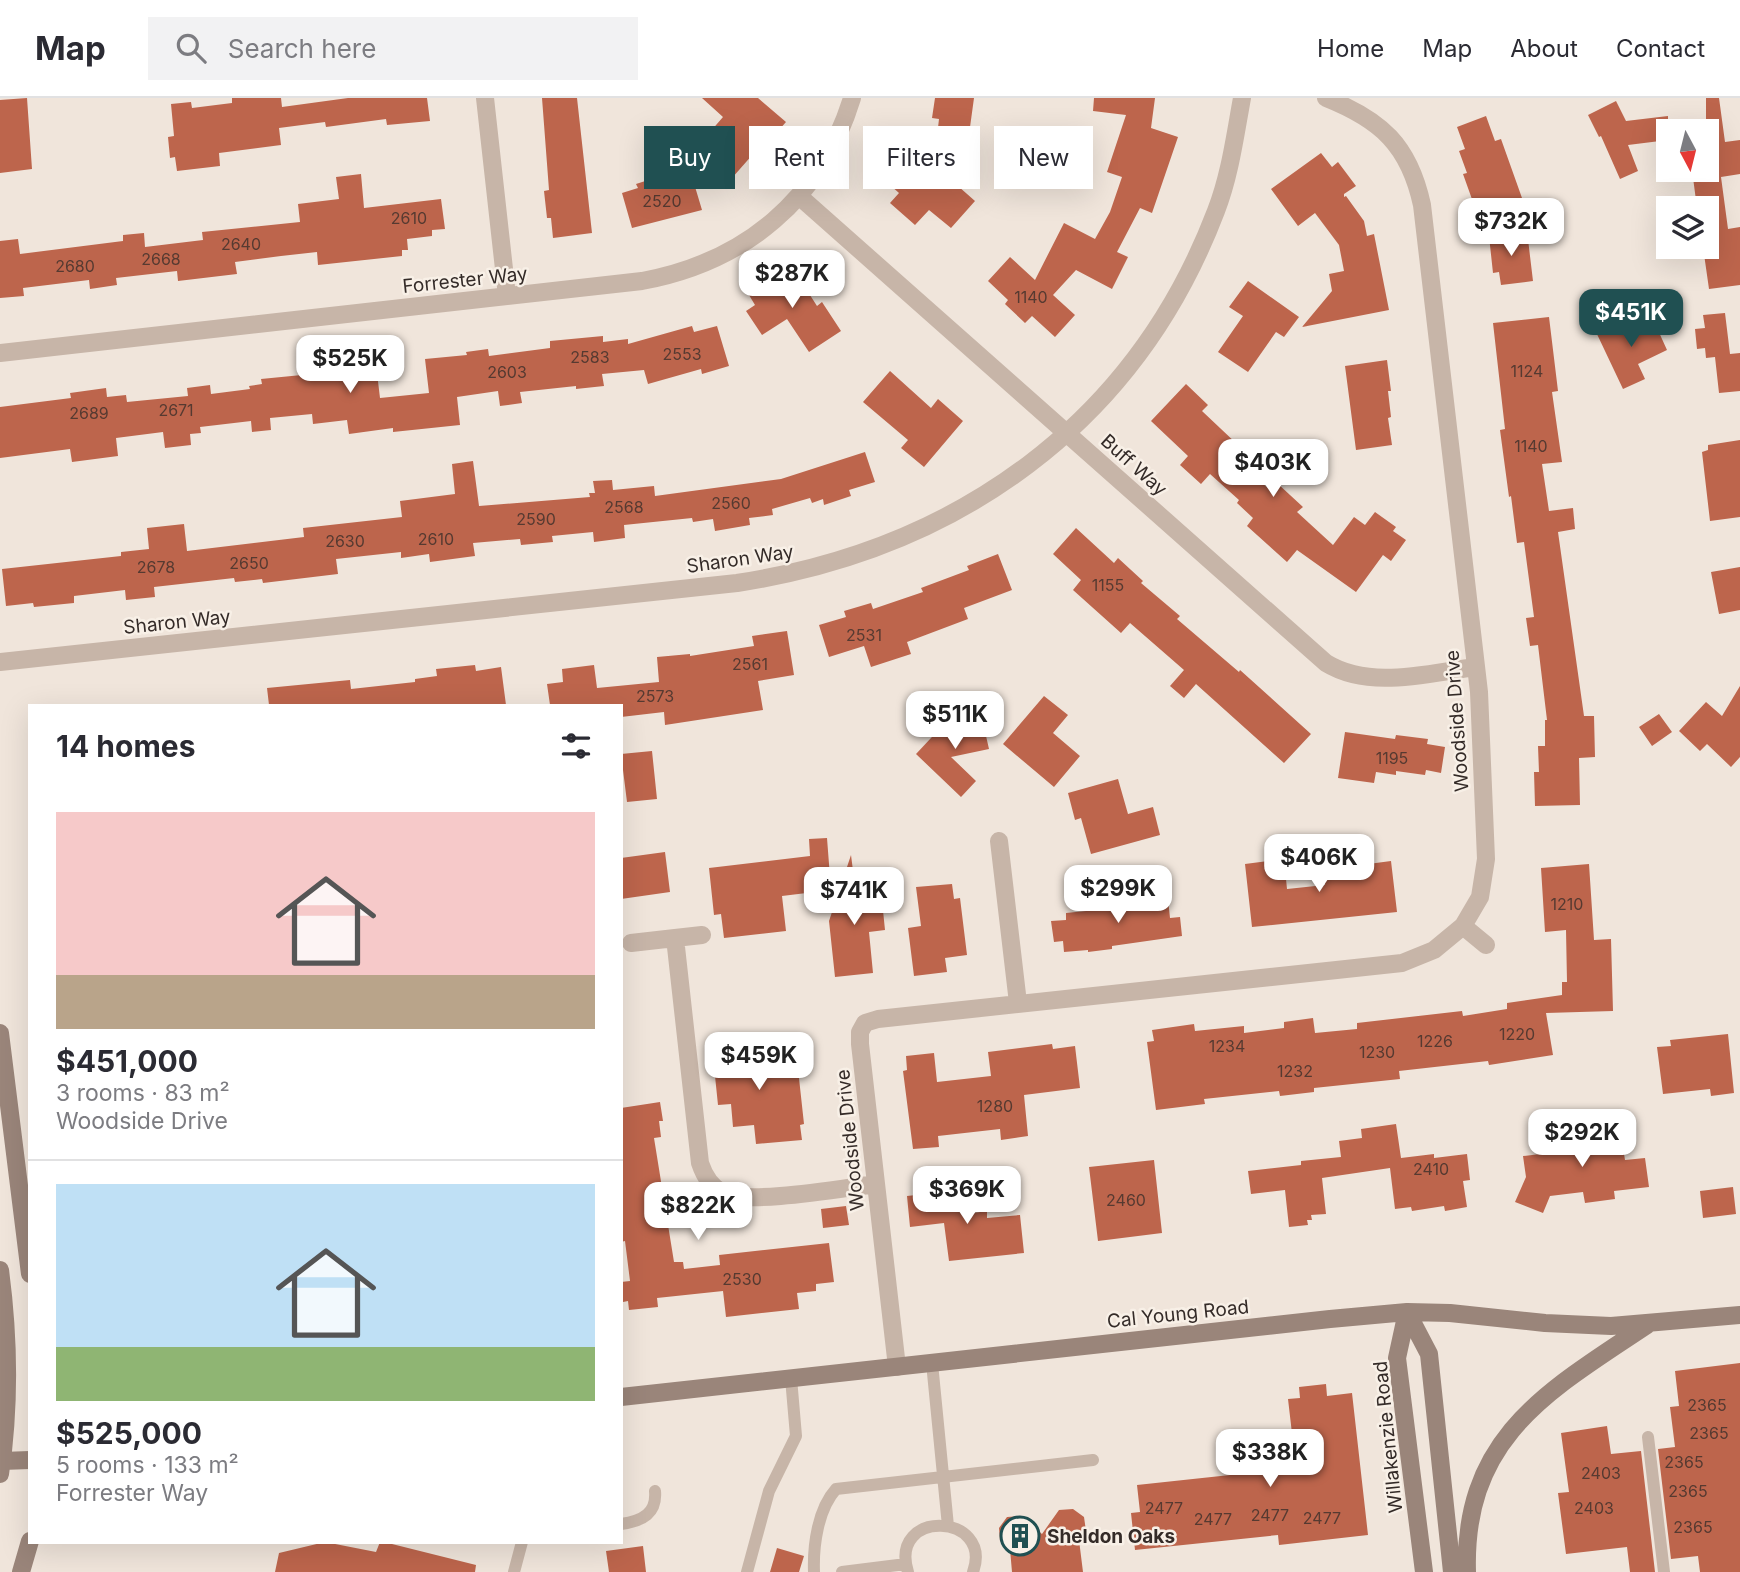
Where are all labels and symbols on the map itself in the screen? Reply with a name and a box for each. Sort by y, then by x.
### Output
north arrow [1656,119,1718,182]
house number: 2520 [642,191,682,211]
pin: $732K [1462,198,1560,258]
house number: 2610 [391,208,427,228]
house number: 2640 [221,234,261,254]
house number: 2668 [141,249,181,269]
pin: $287K [743,250,841,310]
house number: 2680 [55,256,95,276]
street label: Forrester Way [401,262,529,298]
house number: 1140 [1014,287,1048,307]
pin: $451K [1582,289,1680,349]
pin: $525K [301,336,399,395]
house number: 2553 [662,344,702,364]
house number: 2583 [570,347,610,367]
house number: 1124 [1511,361,1543,381]
house number: 2603 [487,362,527,382]
house number: 2671 [158,400,194,420]
house number: 2689 [69,403,109,423]
street label: Buff Way [1096,429,1172,501]
house number: 1140 [1514,436,1548,456]
pin: $403K [1224,440,1322,499]
house number: 2560 [711,493,751,513]
house number: 2568 [604,497,644,517]
house number: 2590 [516,509,556,529]
house number: 2610 [418,529,454,549]
house number: 2630 [325,531,365,551]
street label: Sharon Way [685,540,795,578]
house number: 2650 [229,553,269,573]
house number: 2678 [137,557,175,577]
house number: 1155 [1092,575,1124,595]
street label: Sharon Way [122,605,232,639]
house number: 2531 [846,625,882,645]
street label: Woodside Drive [1441,649,1473,793]
house number: 2561 [732,654,768,674]
house number: 2573 [636,686,674,706]
pin: $511K [906,692,1004,751]
house number: 1195 [1376,748,1408,768]
pin: $406K [1270,834,1368,894]
pin: $299K [1069,866,1167,925]
pin: $741K [805,868,903,927]
house number: 1210 [1551,894,1583,914]
house number: 1220 [1499,1024,1535,1044]
house number: 1226 [1417,1031,1453,1051]
pin: $459K [710,1032,808,1092]
house number: 1234 [1209,1036,1245,1056]
house number: 1230 [1359,1042,1395,1062]
house number: 1232 [1277,1061,1313,1081]
street label: Woodside Drive [831,1068,869,1212]
house number: 1280 [977,1096,1013,1116]
pin: $292K [1533,1110,1631,1169]
house number: 2410 [1413,1159,1449,1179]
pin: $369K [918,1166,1016,1226]
pin: $822K [649,1182,747,1242]
house number: 2460 [1106,1190,1146,1210]
house number: 2530 [722,1269,762,1289]
street label: Cal Young Road [1106,1295,1250,1333]
street label: Willakenzie Road [1369,1360,1407,1514]
house number: 2365 [1687,1395,1727,1415]
house number: 2365 [1689,1423,1729,1443]
pin: $338K [1221,1430,1319,1489]
house number: 2365 [1664,1452,1704,1472]
house number: 2403 [1581,1463,1621,1483]
house number: 2365 [1668,1481,1708,1501]
house number: 2477 [1145,1498,1183,1518]
house number: 2403 [1574,1498,1614,1518]
house number: 2477 [1251,1505,1289,1525]
house number: 2477 [1303,1508,1341,1528]
house number: 2477 [1194,1509,1232,1529]
building icon: Sheldon Oaks [999,1515,1041,1557]
house number: 2365 [1673,1517,1713,1537]
place label: Sheldon Oaks [1047,1525,1175,1548]

